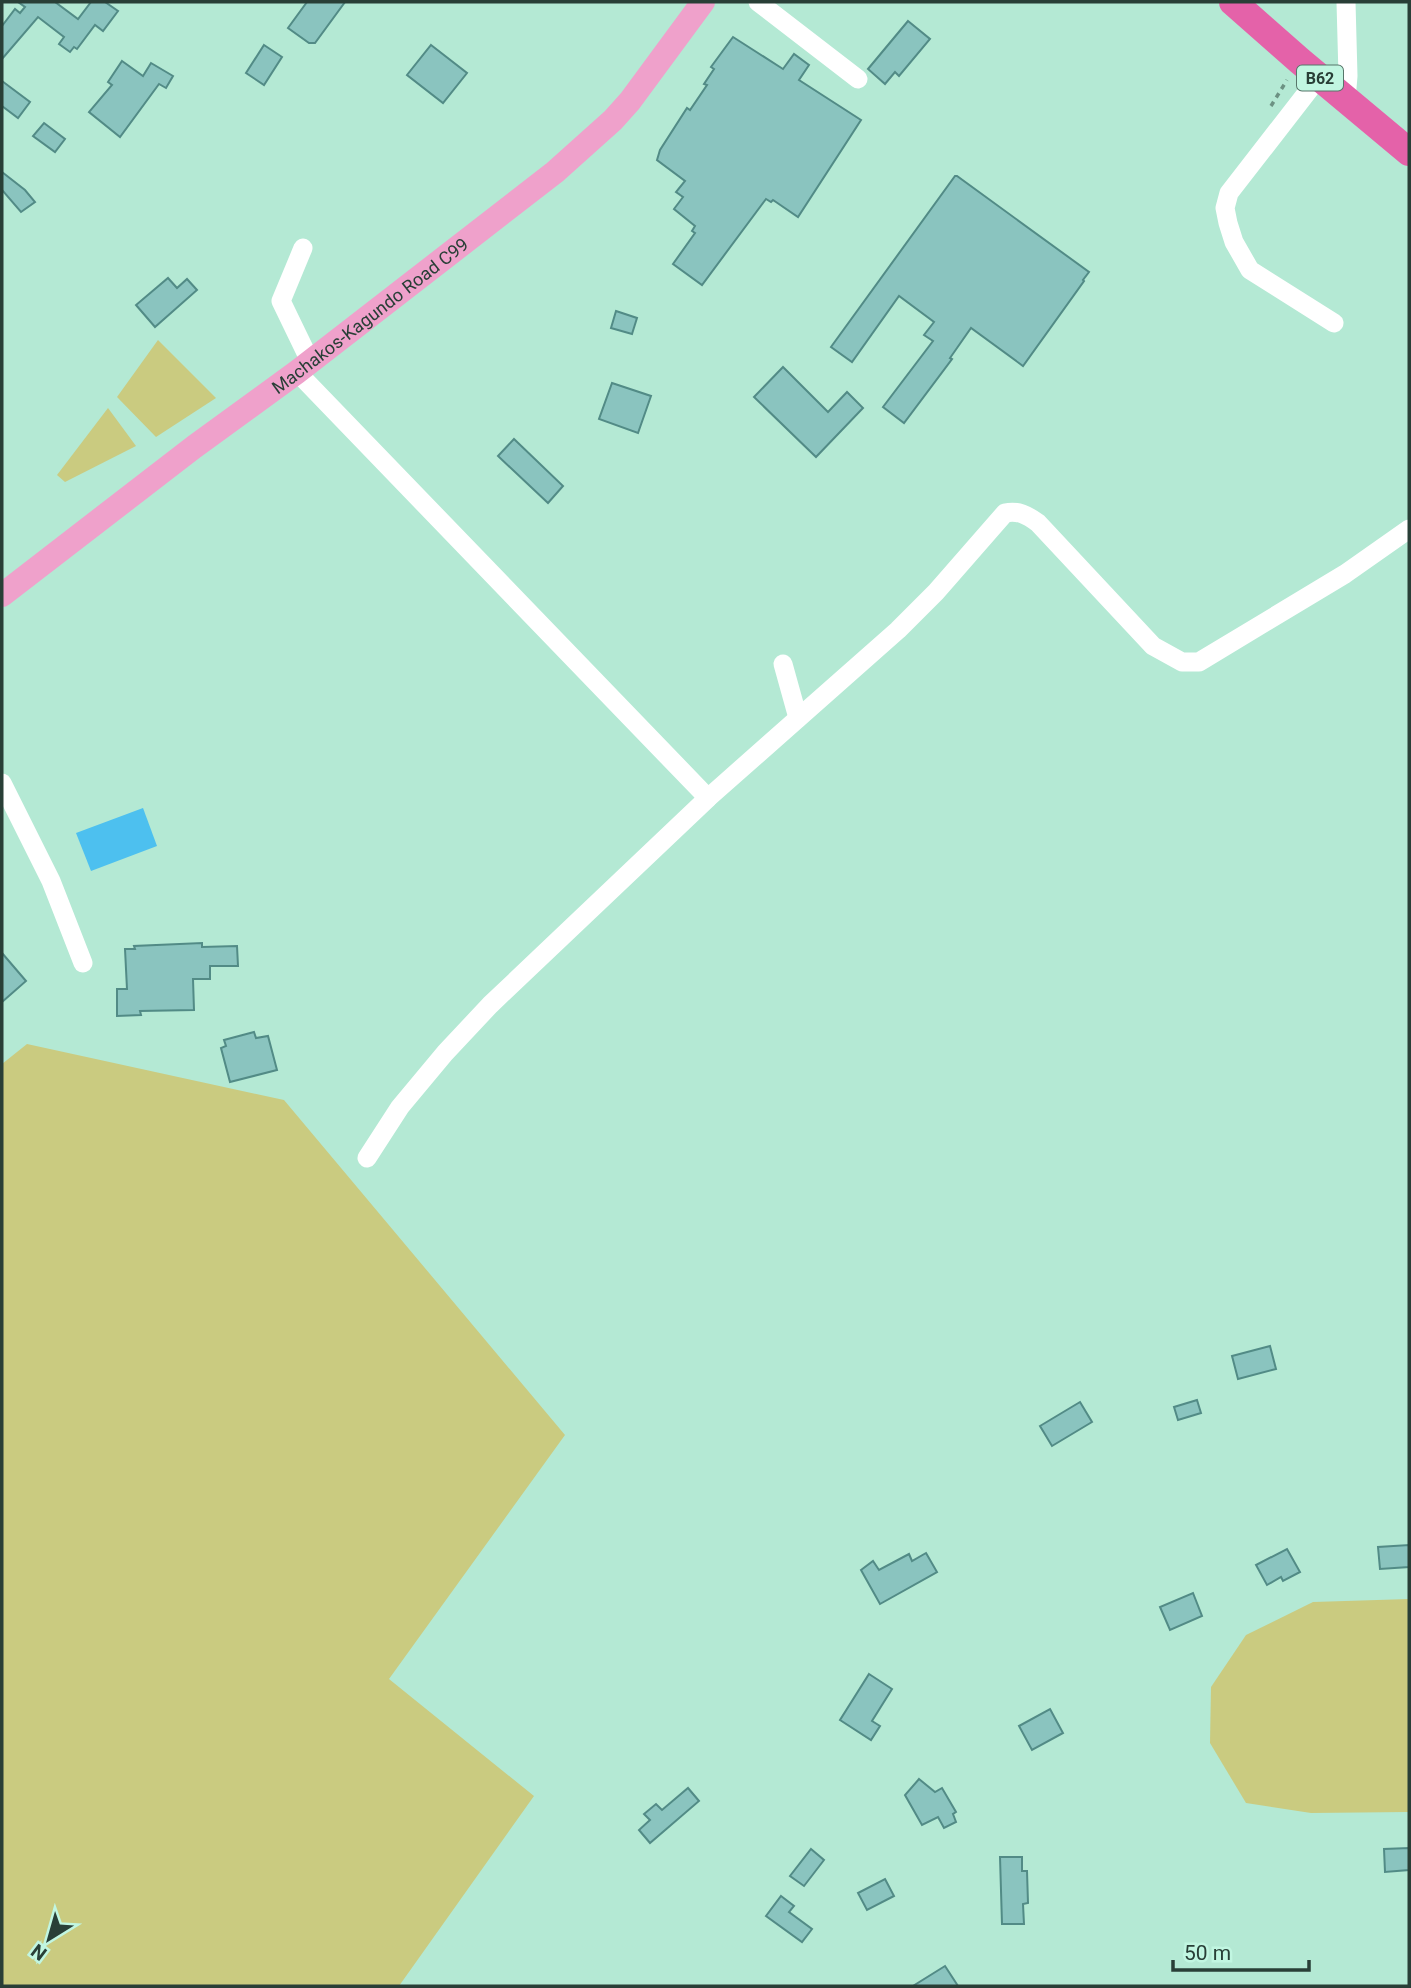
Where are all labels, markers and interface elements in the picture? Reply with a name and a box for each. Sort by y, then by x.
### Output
road number: B62 [1297,66,1343,90]
street label: Machakos-Kagundo Road C99 [267,233,472,397]
north arrow [14,1904,84,1974]
scale bar [1173,1928,1310,1972]
text: N [27,1939,51,1965]
text: 50 m [1184,1941,1231,1965]

